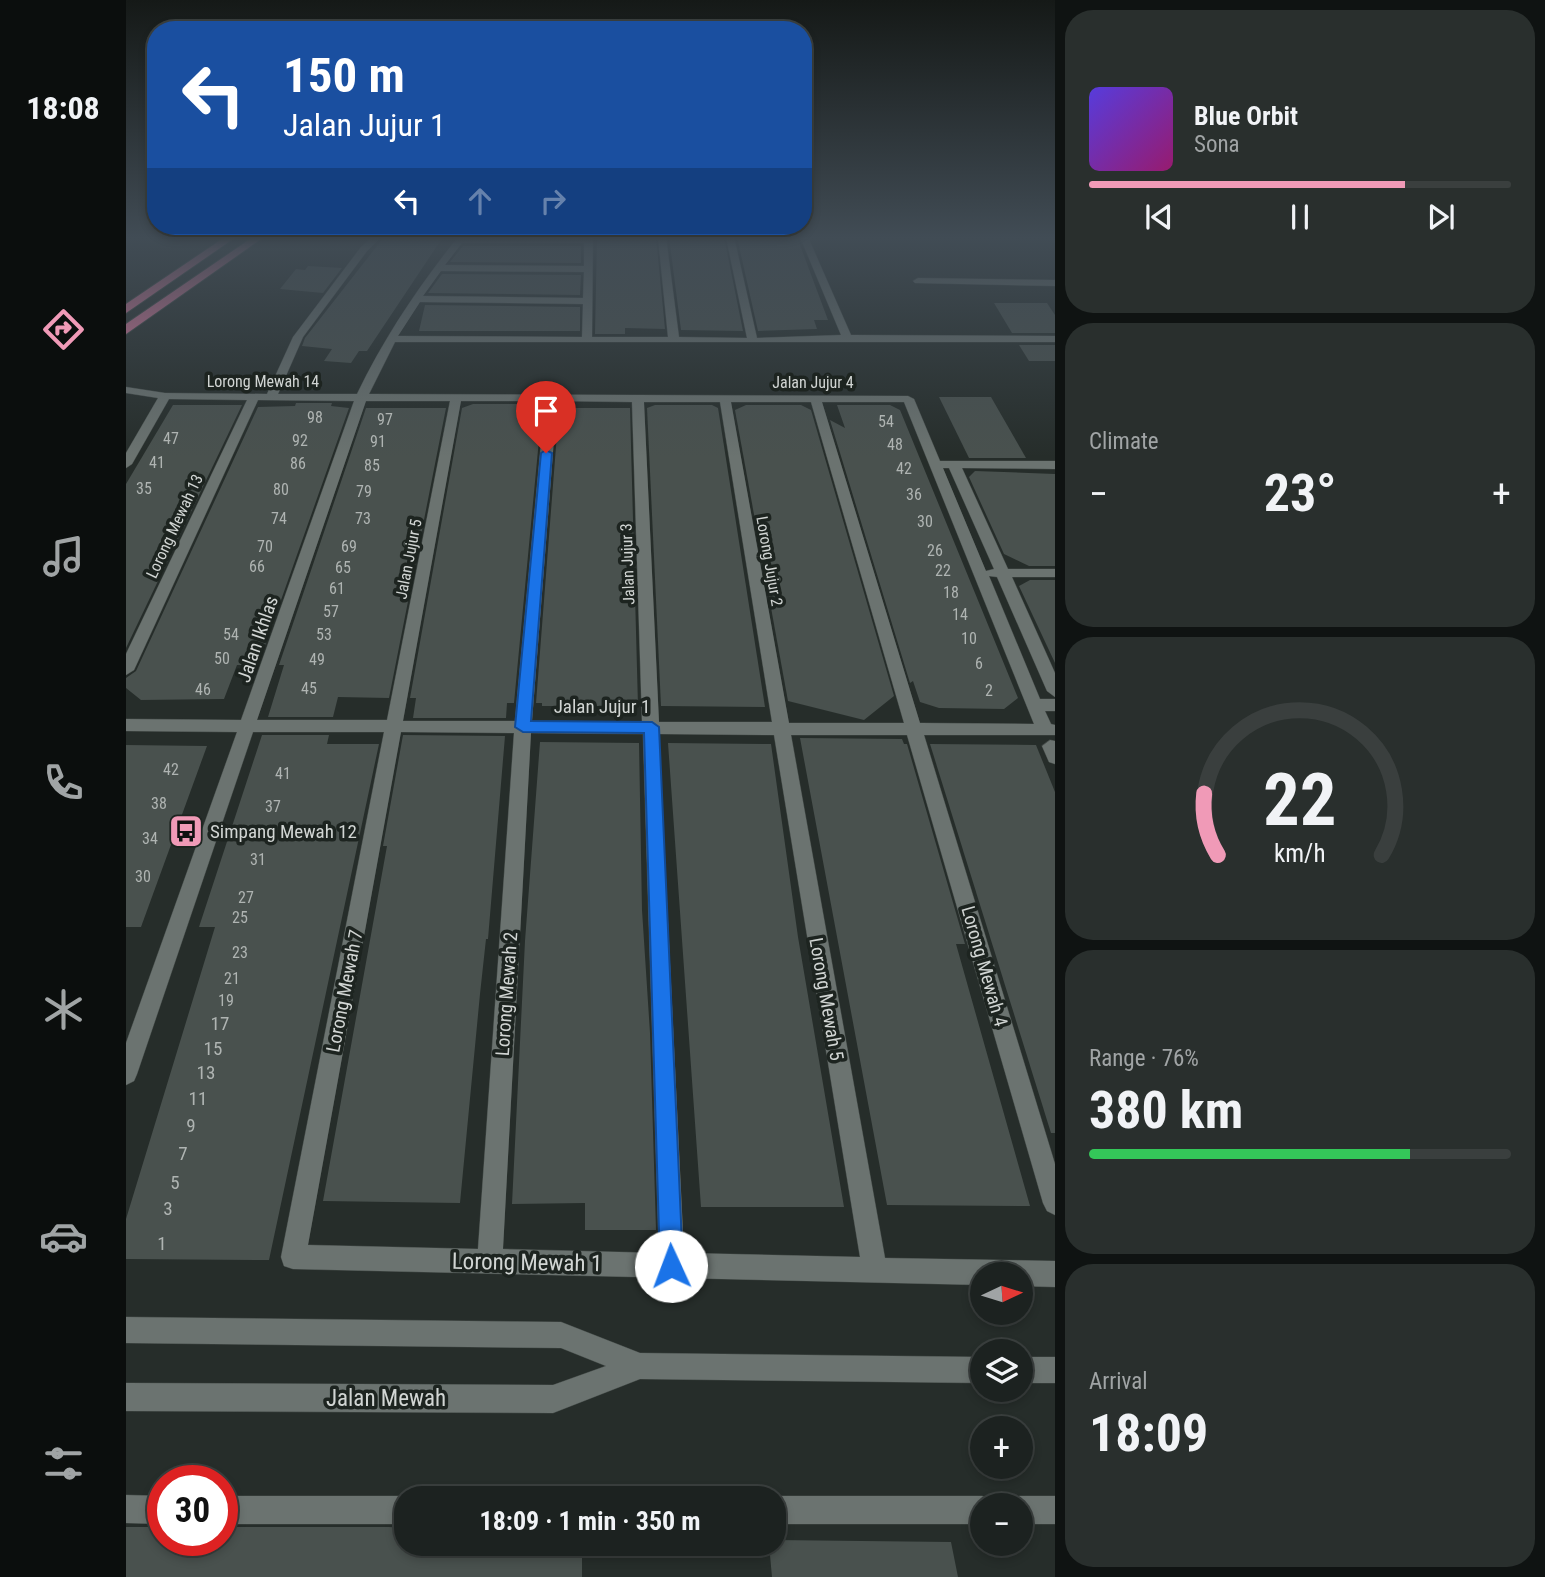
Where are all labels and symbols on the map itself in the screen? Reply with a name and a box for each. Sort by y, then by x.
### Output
street label: Lorong Mewah 14 [207,372,319,391]
street label: Jalan Jujur 4 [772,373,854,392]
pin [516,381,576,453]
house number: 98 [307,408,323,427]
house number: 97 [377,410,393,429]
house number: 54 [878,412,894,431]
house number: 47 [163,429,179,448]
house number: 92 [292,431,308,450]
house number: 91 [370,432,386,451]
house number: 48 [887,435,903,454]
house number: 41 [149,453,165,472]
house number: 86 [290,454,306,473]
house number: 85 [364,456,380,475]
house number: 42 [896,459,912,478]
street label: Lorong Mewah 13 [142,471,207,581]
house number: 35 [136,479,152,498]
house number: 80 [273,480,289,499]
house number: 79 [356,482,372,501]
house number: 36 [906,485,922,504]
house number: 74 [271,509,287,528]
house number: 73 [355,509,371,528]
house number: 30 [917,512,933,531]
street label: Lorong Jujur 2 [752,515,787,608]
street label: Jalan Jujur 5 [391,517,426,601]
street label: Jalan Jujur 3 [617,523,638,605]
house number: 70 [257,537,273,556]
house number: 69 [341,537,357,556]
house number: 26 [927,541,943,560]
house number: 66 [249,557,265,576]
house number: 65 [335,558,351,577]
house number: 22 [935,561,951,580]
house number: 61 [329,579,345,598]
house number: 18 [943,583,959,602]
street label: Jalan Ikhlas [232,593,283,685]
house number: 57 [323,602,339,621]
house number: 14 [952,605,968,624]
house number: 54 [223,625,239,644]
house number: 53 [316,625,332,644]
house number: 10 [961,629,977,648]
house number: 50 [214,649,230,668]
house number: 49 [309,650,325,669]
house number: 6 [975,654,983,673]
house number: 45 [301,679,317,698]
house number: 46 [195,680,211,699]
house number: 2 [985,681,993,700]
street label: Jalan Jujur 1 [554,695,650,718]
house number: 42 [163,760,179,779]
house number: 41 [275,764,291,783]
house number: 38 [151,794,167,813]
house number: 37 [265,797,281,816]
bus stop icon: Simpang Mewah 12 [167,812,205,850]
place label: Simpang Mewah 12 [210,820,357,843]
house number: 34 [142,829,158,848]
house number: 31 [250,850,266,869]
house number: 30 [135,867,151,886]
house number: 27 [238,888,254,907]
street label: Lorong Mewah 4 [956,903,1013,1029]
house number: 25 [232,908,248,927]
street label: Lorong Mewah 7 [321,928,368,1054]
street label: Lorong Mewah 2 [491,931,522,1057]
street label: Lorong Mewah 5 [804,936,849,1062]
house number: 23 [232,943,248,962]
house number: 21 [224,969,240,988]
house number: 19 [218,991,234,1010]
house number: 17 [211,1012,229,1035]
house number: 15 [204,1037,222,1060]
house number: 13 [197,1061,215,1084]
house number: 11 [189,1087,207,1110]
house number: 9 [186,1114,196,1137]
house number: 7 [178,1142,188,1165]
house number: 5 [170,1171,180,1194]
house number: 3 [163,1197,173,1220]
position arrow [634,1229,708,1303]
house number: 1 [157,1232,167,1255]
street label: Lorong Mewah 1 [452,1248,602,1277]
north arrow [970,1262,1032,1325]
street label: Jalan Mewah [326,1385,446,1412]
speed limit sign: 30 [147,1465,238,1556]

